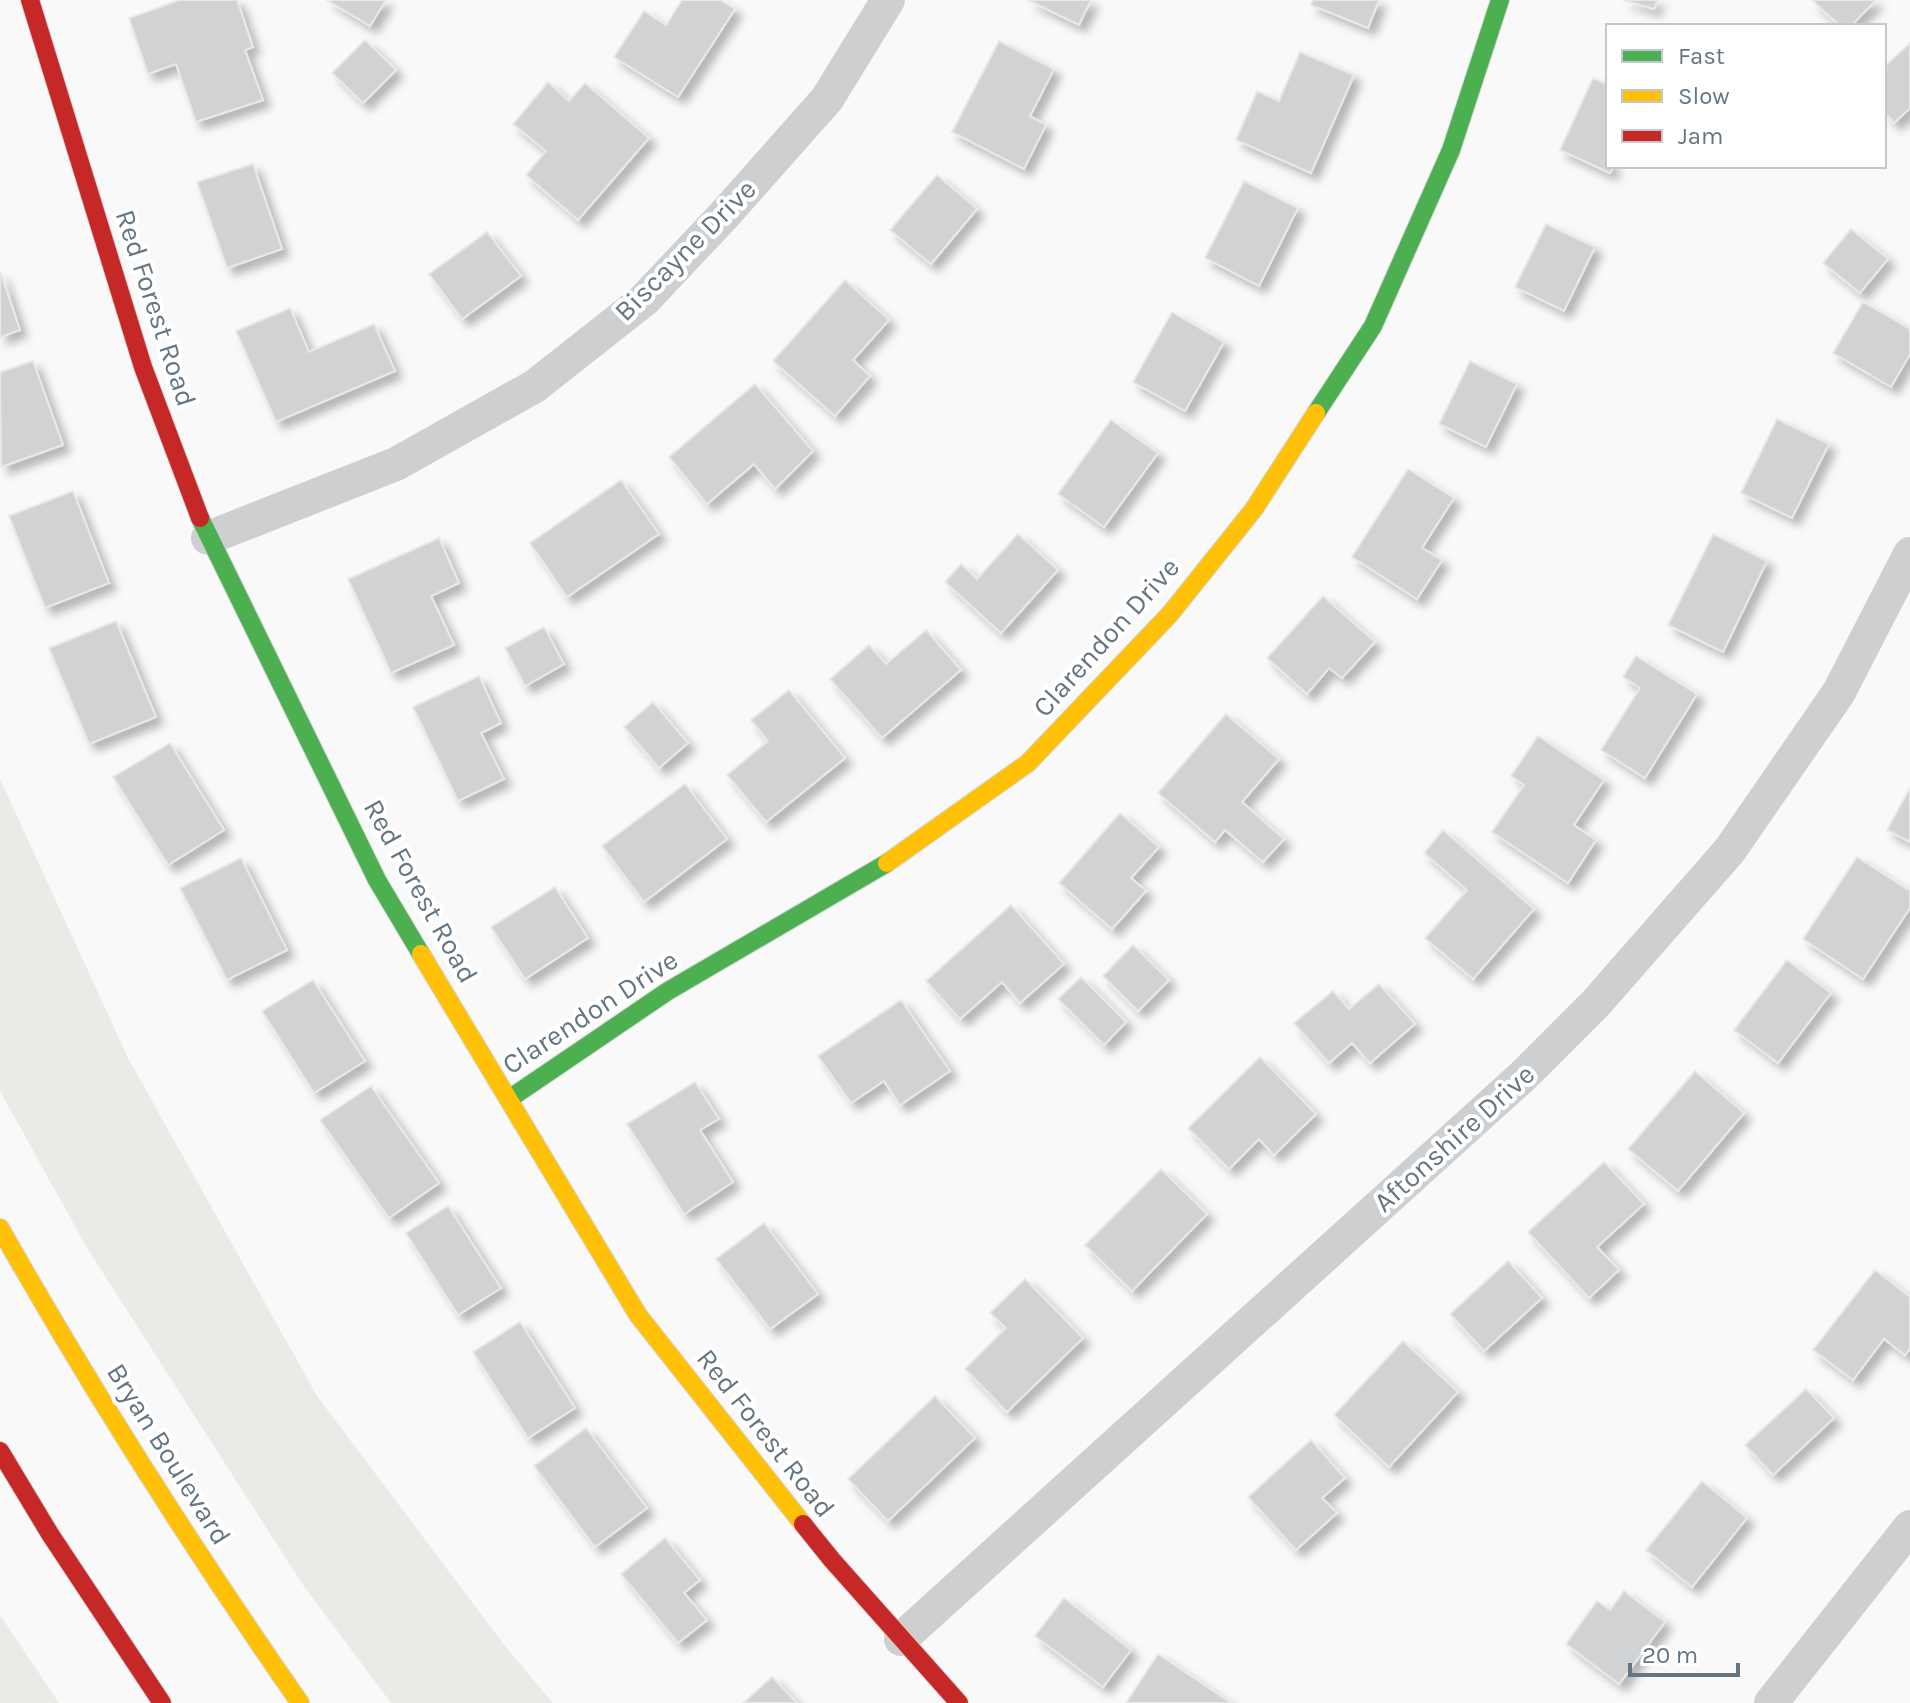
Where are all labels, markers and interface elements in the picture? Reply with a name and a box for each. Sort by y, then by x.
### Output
legend [1606,24,1886,168]
text: Fast [1678,42,1725,70]
text: Slow [1678,82,1730,110]
text: Jam [1678,122,1723,150]
street label: Biscayne Drive [607,172,763,328]
street label: Red Forest Road [109,206,203,410]
street label: Clarendon Drive [1026,551,1186,723]
street label: Red Forest Road [357,793,485,989]
street label: Clarendon Drive [496,943,684,1081]
street label: Aftonshire Drive [1367,1057,1541,1219]
street label: Red Forest Road [690,1342,842,1524]
street label: Bryan Boulevard [100,1357,238,1551]
scale bar [1630,1627,1738,1677]
text: 20 m [1642,1641,1698,1669]

